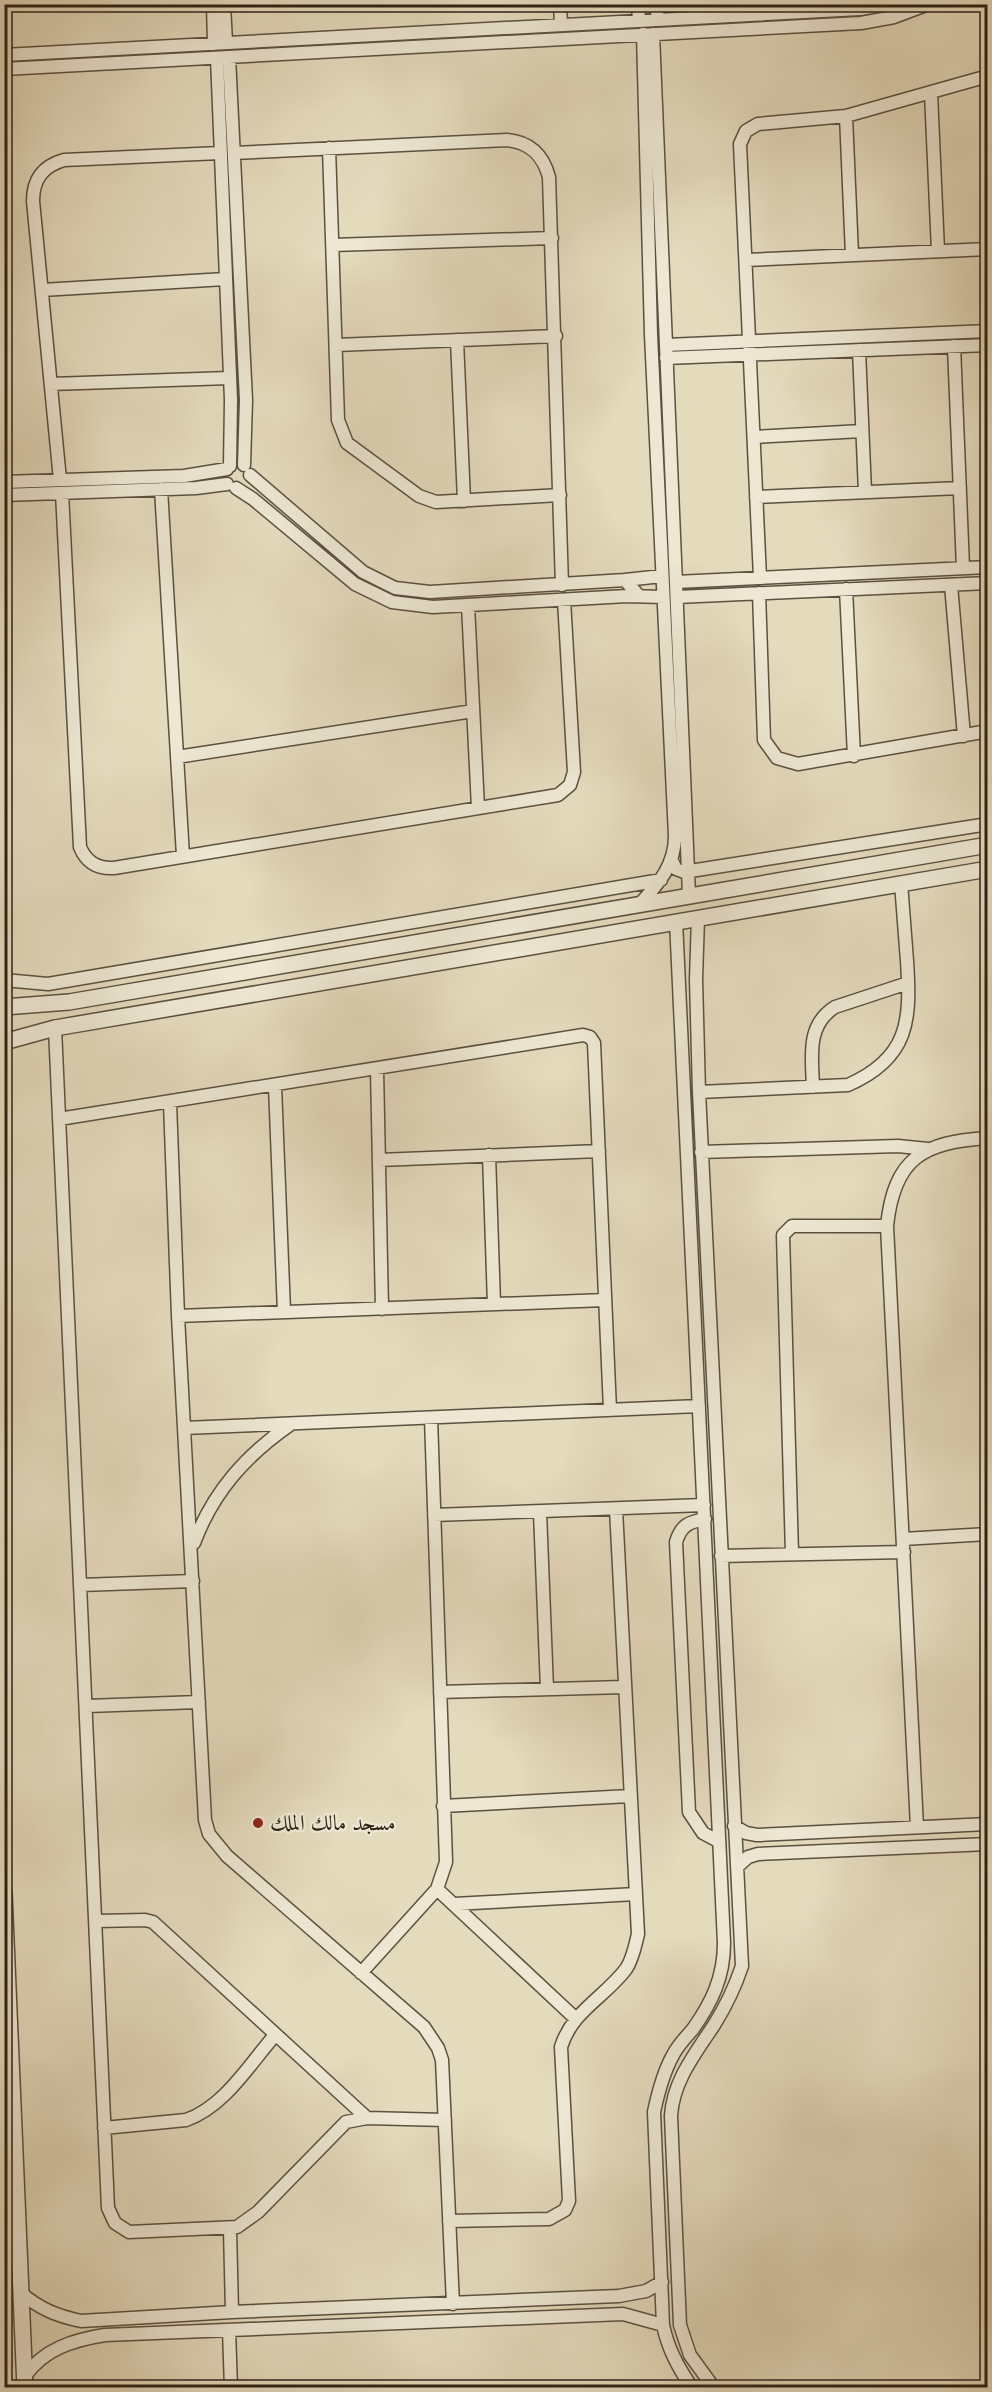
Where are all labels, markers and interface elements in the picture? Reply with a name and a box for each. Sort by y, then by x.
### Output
place label: مسجد مالك الملك [270,1808,396,1838]
marker: مسجد مالك الملك [251,1816,265,1830]

